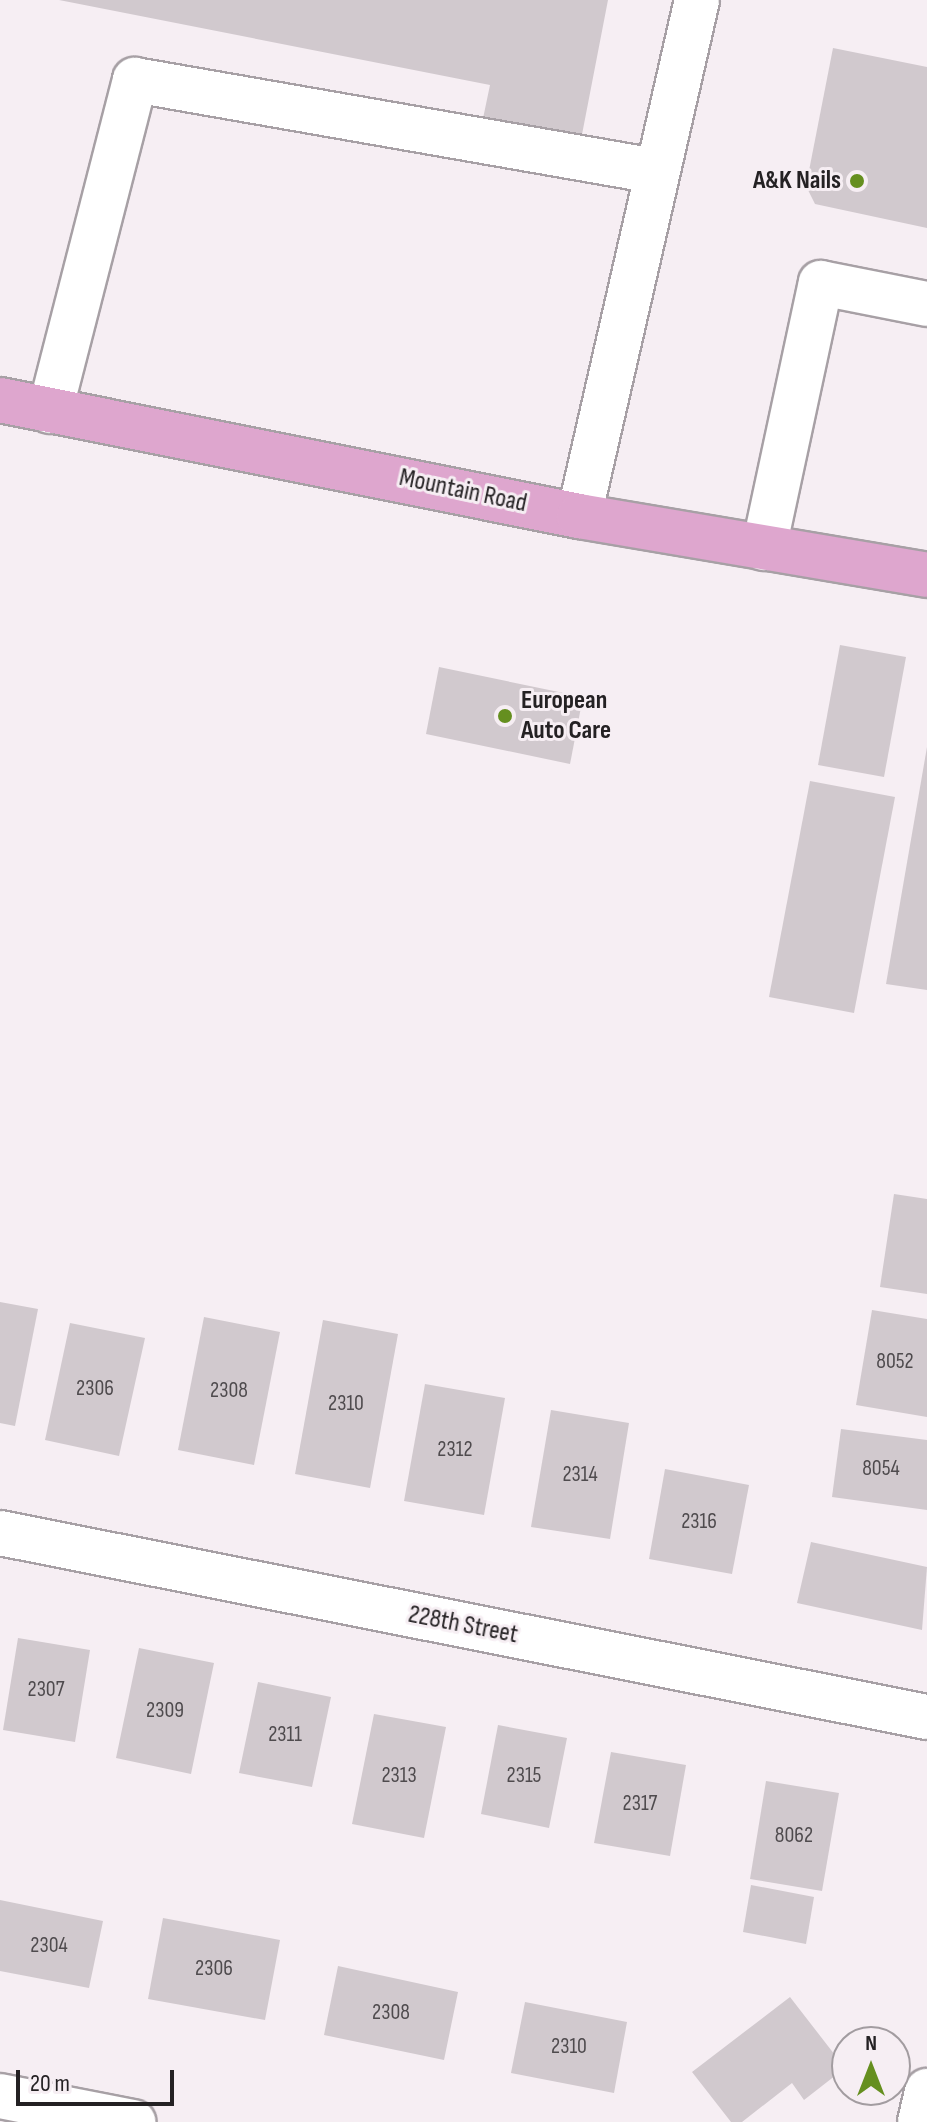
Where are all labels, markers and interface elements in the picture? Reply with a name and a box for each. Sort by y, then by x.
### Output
place label: A&K Nails [753,165,841,197]
marker: A&K Nails [848,172,866,190]
street label: Mountain Road [396,462,530,520]
place label: European Auto Care [521,685,611,746]
marker: European Auto Care [496,707,514,725]
house number: 8052 [876,1349,914,1375]
house number: 2306 [76,1376,114,1402]
house number: 2308 [210,1378,248,1404]
house number: 2310 [328,1391,364,1417]
house number: 2312 [437,1437,473,1463]
house number: 8054 [862,1456,900,1482]
house number: 2314 [562,1462,598,1488]
house number: 2316 [681,1509,717,1535]
street label: 228th Street [406,1599,520,1651]
house number: 2307 [28,1677,64,1703]
house number: 2309 [146,1698,184,1724]
house number: 2311 [268,1722,302,1748]
house number: 2313 [381,1763,417,1789]
house number: 2315 [507,1763,541,1789]
house number: 2317 [623,1791,657,1817]
house number: 8062 [775,1823,813,1849]
house number: 2304 [30,1933,68,1959]
house number: 2306 [195,1956,233,1982]
house number: 2308 [372,2000,410,2026]
north arrow [831,2026,911,2106]
text: N [865,2030,877,2057]
house number: 2310 [551,2034,587,2060]
scale bar [20,2054,178,2104]
text: 20 m [30,2069,70,2098]

